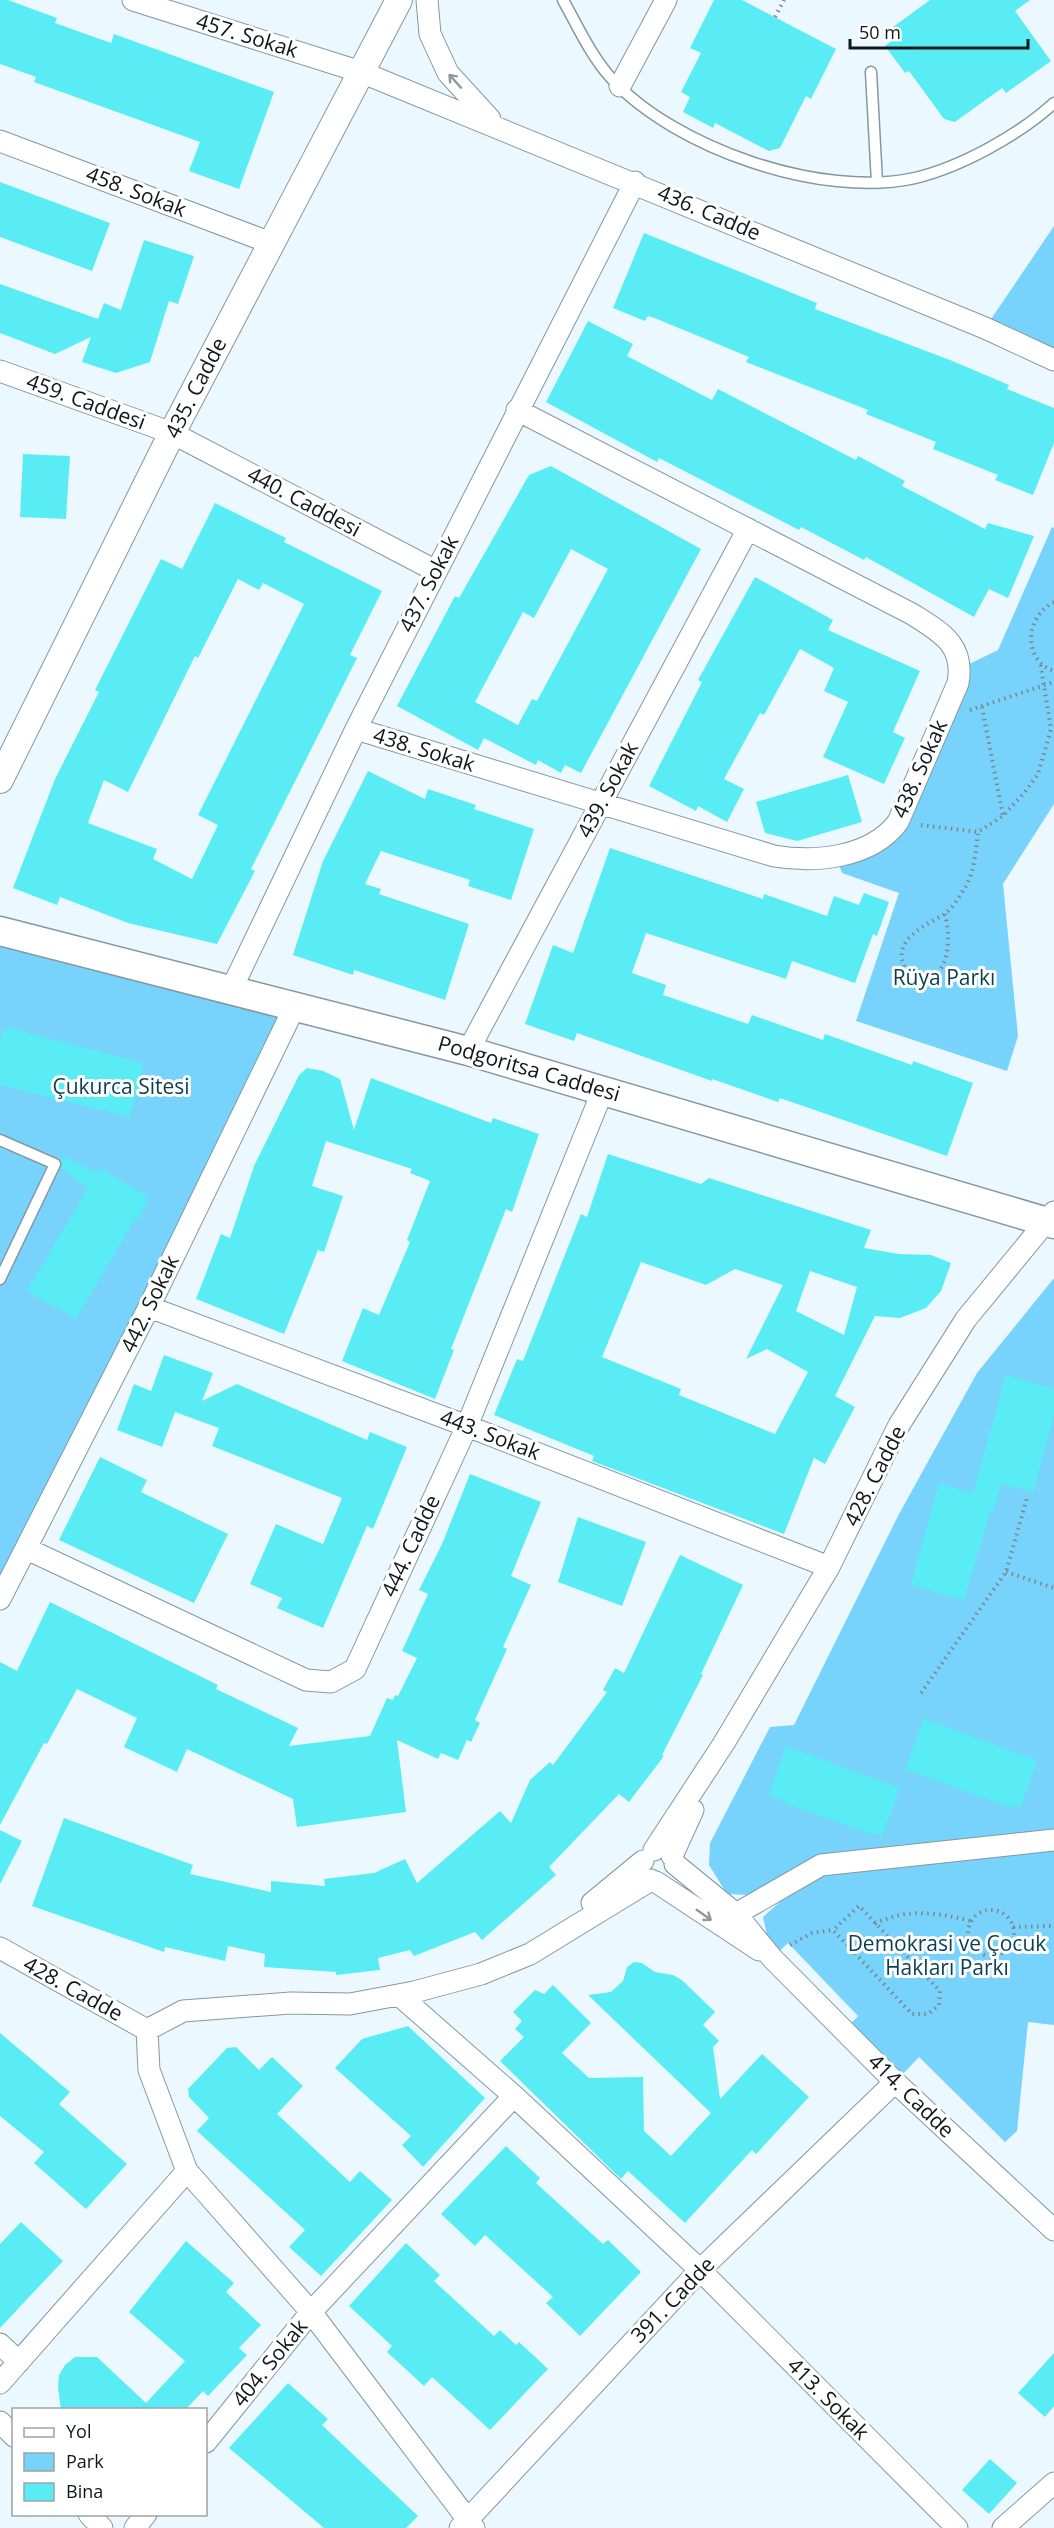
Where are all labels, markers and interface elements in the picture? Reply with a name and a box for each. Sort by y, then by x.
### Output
street label: 457. Sokak [193,6,302,64]
scale bar [850,12,1028,50]
text: 50 m [859,20,901,44]
one-way arrow [448,73,462,88]
street label: 458. Sokak [82,159,190,223]
street label: 436. Cadde [654,178,765,246]
street label: 435. Cadde [158,332,232,443]
street label: 459. Caddesi [23,367,150,436]
street label: 440. Caddesi [243,459,366,543]
street label: 437. Sokak [392,530,464,637]
street label: 438. Sokak [885,715,953,822]
street label: 438. Sokak [370,720,479,778]
street label: 439. Sokak [570,737,644,842]
park label: Rüya Parkı [893,963,995,991]
street label: Podgoritsa Caddesi [435,1029,624,1107]
park label: Çukurca Sitesi [52,1072,190,1100]
street label: 442. Sokak [114,1250,185,1357]
street label: 443. Sokak [436,1402,544,1466]
street label: 428. Cadde [837,1420,911,1531]
street label: 444. Cadde [374,1490,446,1601]
one-way arrow [695,1909,712,1921]
park label: Demokrasi ve Çocuk Hakları Parkı [848,1929,1046,1981]
street label: 428. Cadde [19,1949,128,2027]
street label: 414. Cadde [863,2047,961,2143]
street label: 391. Cadde [624,2250,720,2348]
street label: 404. Sokak [225,2313,313,2412]
street label: 413. Sokak [782,2351,876,2445]
legend [12,2408,207,2516]
text: Yol [66,2419,91,2443]
text: Park [66,2449,104,2473]
text: Bina [66,2479,103,2503]

